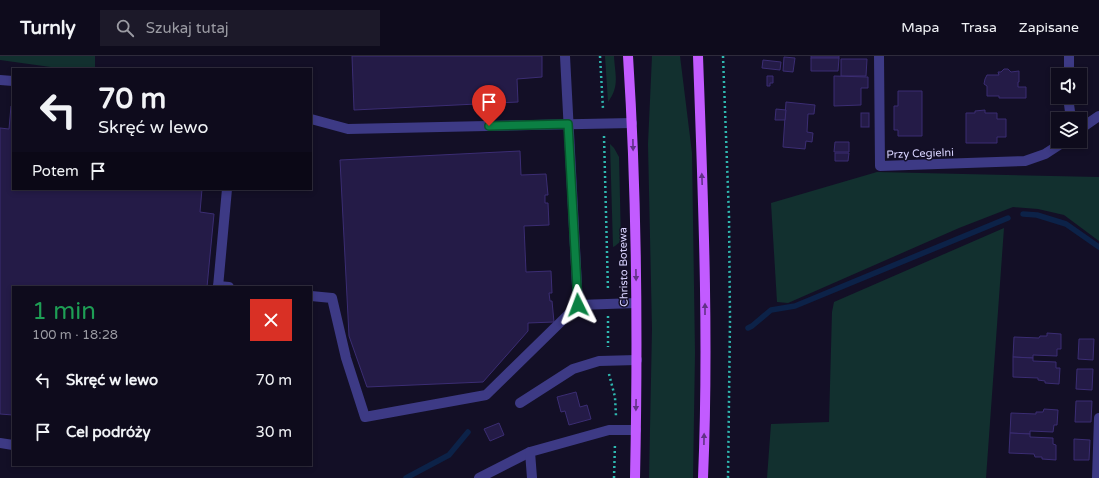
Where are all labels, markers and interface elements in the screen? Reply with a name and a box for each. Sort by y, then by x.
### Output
search box [100,10,380,46]
text: Turnly [20,17,76,39]
icon: search [114,17,136,39]
text: Szukaj tutaj [146,19,229,37]
text: Mapa [901,19,939,36]
text: Trasa [961,19,997,36]
text: Zapisane [1019,19,1079,36]
map controls [1051,68,1087,148]
button: sound [1051,68,1087,104]
text: 70 m [98,82,166,116]
icon: left [32,84,84,136]
pin [472,85,506,126]
icon: arrive [478,91,500,113]
button: layers [1051,112,1087,148]
text: Skręć w lewo [98,116,208,138]
one-way arrow [629,139,636,152]
street label: Przy Cegielni [886,146,954,161]
icon: arrive [87,160,109,182]
text: Potem [32,162,79,180]
one-way arrow [699,173,706,185]
street label: Christo Botewa [616,227,631,307]
one-way arrow [633,269,639,282]
position arrow [557,284,599,326]
text: 1 min [32,297,96,326]
button: close [250,299,292,341]
one-way arrow [701,303,708,315]
text: 100 m · 18:28 [32,327,118,343]
icon: left [32,369,54,391]
text: Skręć w lewo [66,371,158,389]
text: 70 m [255,371,292,389]
one-way arrow [633,399,639,412]
icon: arrive [32,421,54,443]
text: Cel podróży [66,423,151,441]
text: 30 m [255,423,292,441]
one-way arrow [701,432,707,445]

